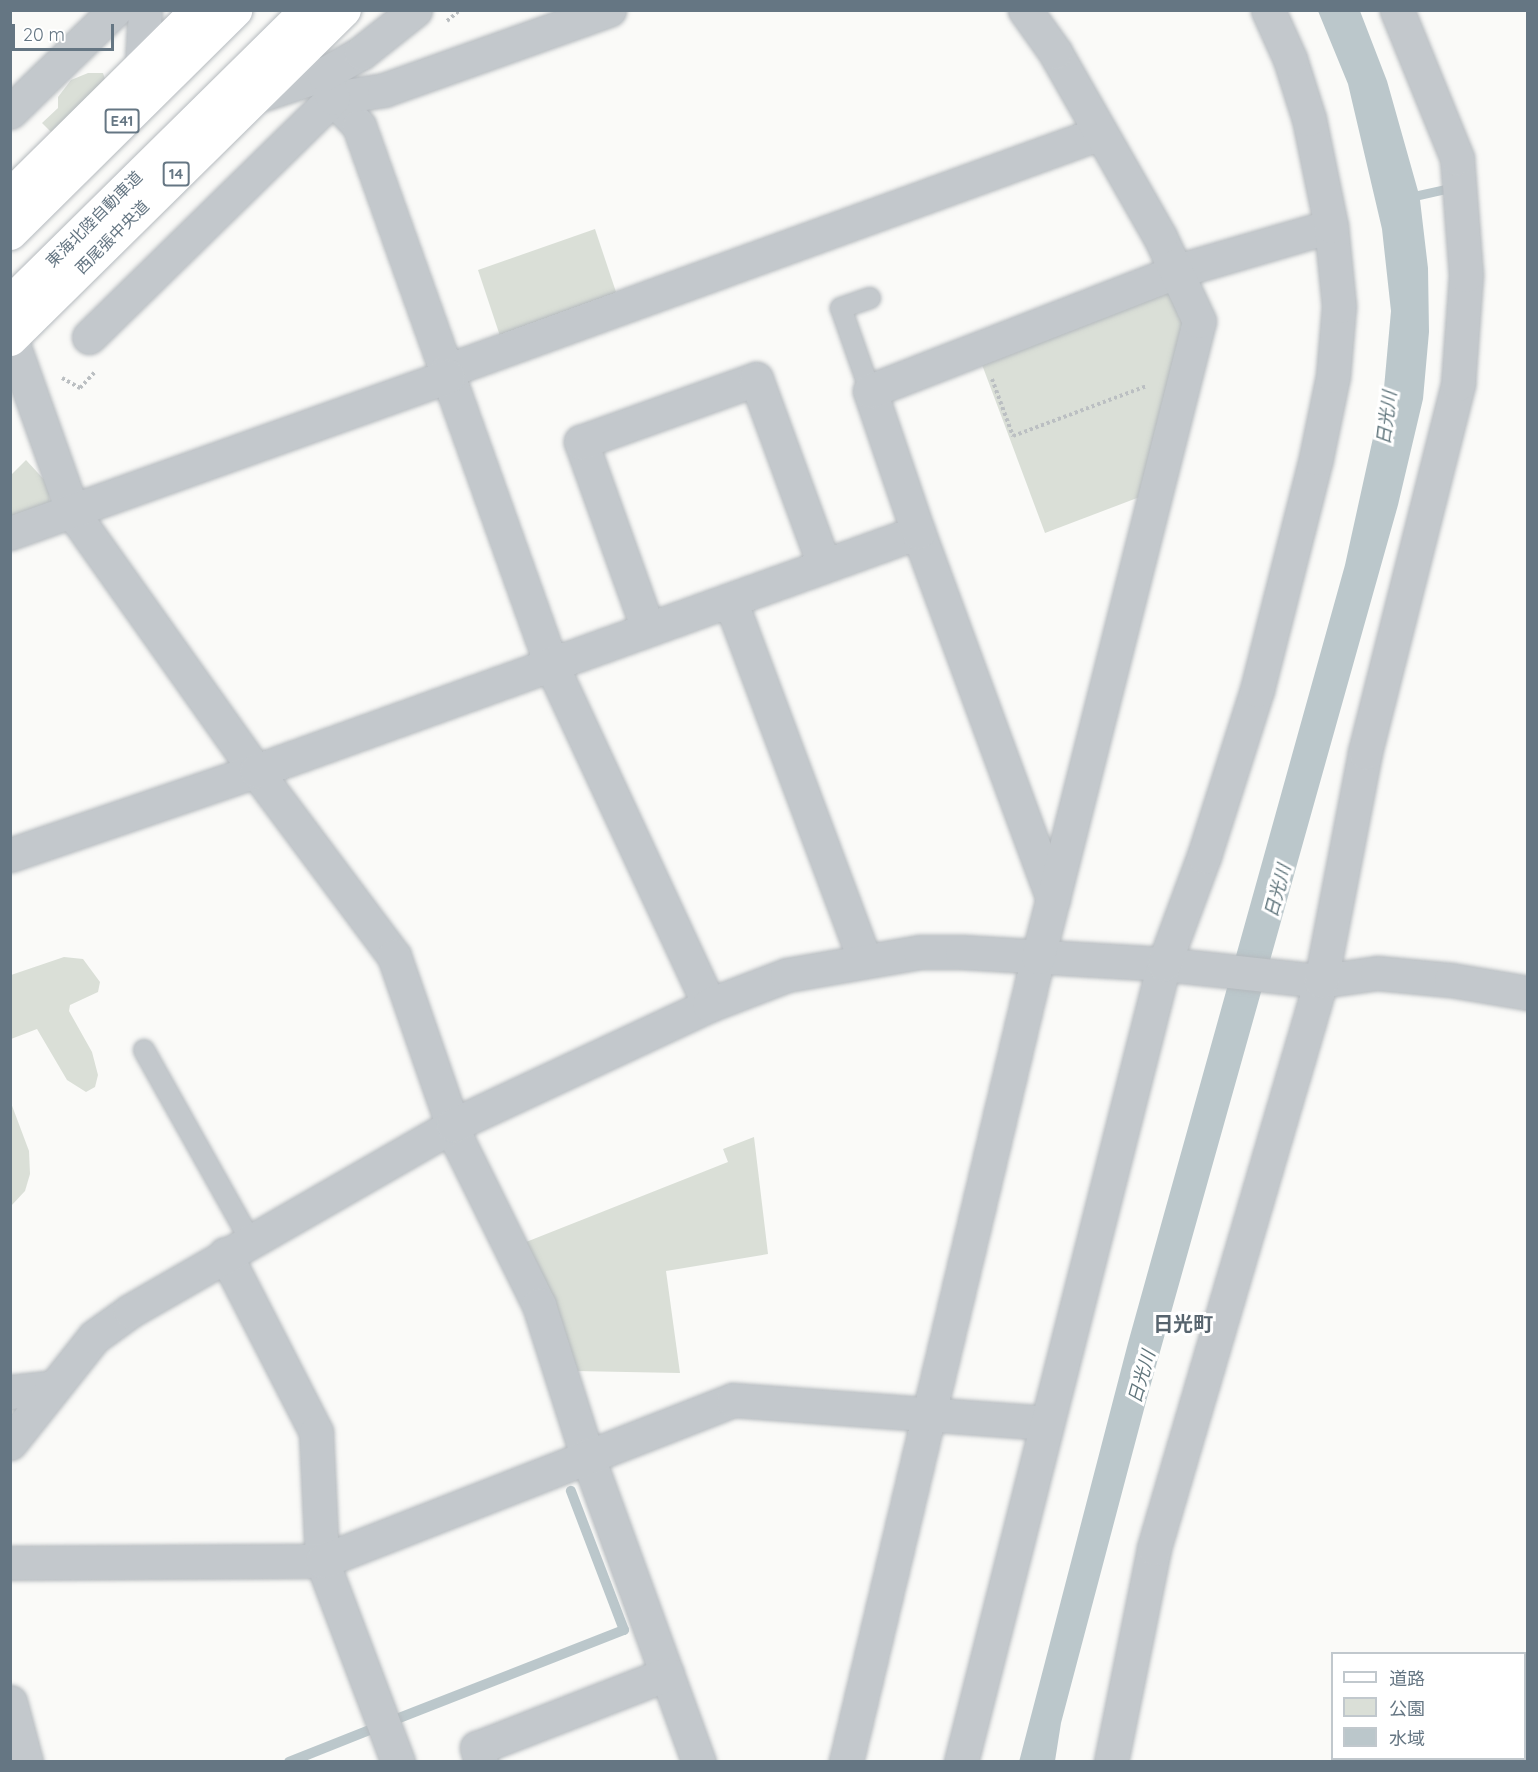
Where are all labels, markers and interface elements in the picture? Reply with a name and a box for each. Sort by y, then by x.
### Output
scale bar [15,12,117,50]
text: 20 m [23,23,65,46]
road number: E41 [104,109,140,133]
road number: 14 [162,162,190,186]
street label: 東海北陸自動車道 [42,167,146,271]
street label: 西尾張中央道 [71,196,153,278]
water label: 日光川 [1373,390,1401,446]
water label: 日光川 [1261,862,1295,920]
district label: 日光町 [1153,1311,1213,1335]
water label: 日光川 [1124,1348,1160,1406]
legend [1331,1652,1526,1760]
text: 道路 [1389,1667,1425,1690]
text: 公園 [1389,1697,1425,1720]
text: 水域 [1389,1727,1425,1750]

